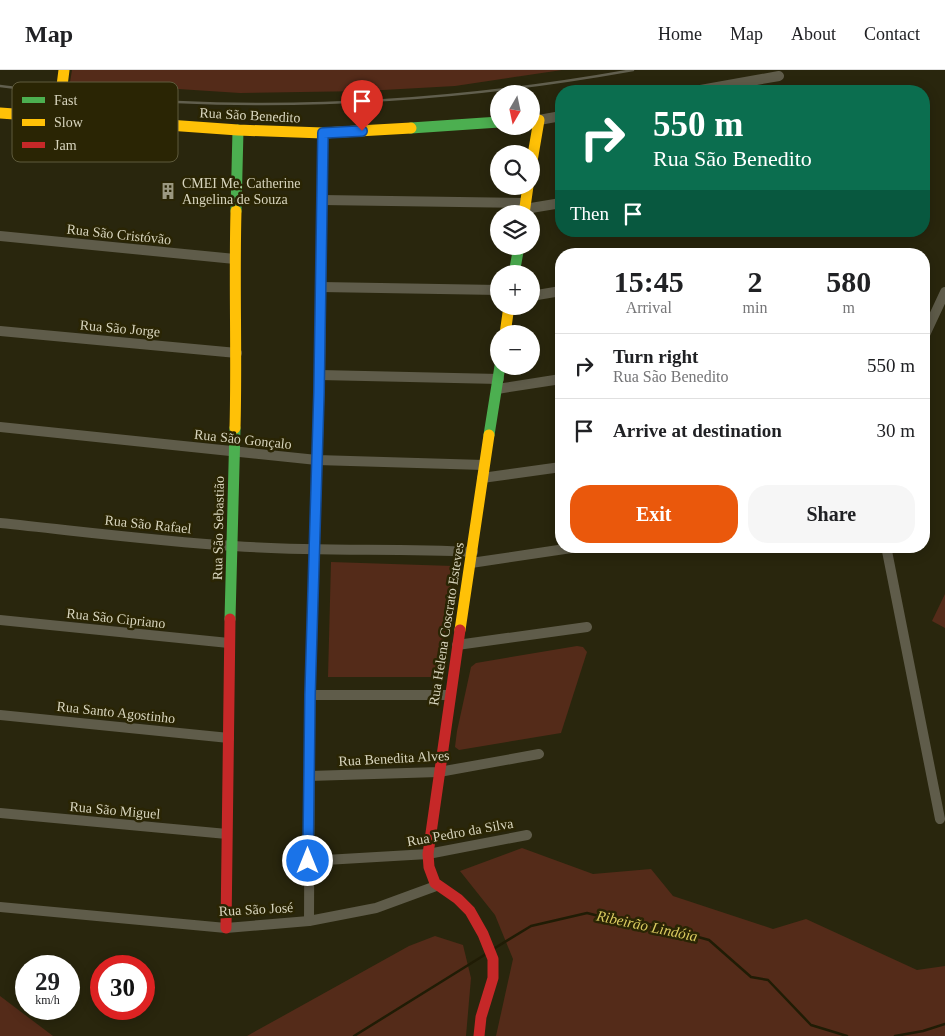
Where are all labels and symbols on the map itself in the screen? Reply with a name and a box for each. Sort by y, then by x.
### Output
pin [341,80,383,131]
legend [12,82,178,162]
north arrow [490,85,540,135]
text: Fast [54,93,77,108]
street label: Rua São Benedito [199,105,301,126]
text: Slow [54,115,84,130]
text: Jam [54,138,77,153]
place label: CMEI Me. Catherine Angelina de Souza [182,176,301,207]
building icon: CMEI Me. Catherine Angelina de Souza [158,181,178,201]
street label: Rua São Cristóvão [66,222,172,247]
street label: Rua São Jorge [79,318,161,339]
street label: Rua São Gonçalo [193,427,292,452]
street label: Rua São Sebastião [210,476,227,580]
street label: Rua São Rafael [104,512,192,537]
street label: Rua Helena Coscrato Esteves [426,541,467,707]
street label: Rua São Cipriano [66,606,166,631]
street label: Rua Santo Agostinho [56,699,176,726]
street label: Rua Benedita Alves [338,748,450,769]
street label: Rua São Miguel [69,799,161,822]
street label: Rua Pedro da Silva [406,816,515,849]
position arrow [281,834,333,886]
street label: Rua São José [218,900,294,919]
water label: Ribeirão Lindóia [594,907,699,945]
speed limit sign: 30 [90,955,155,1020]

